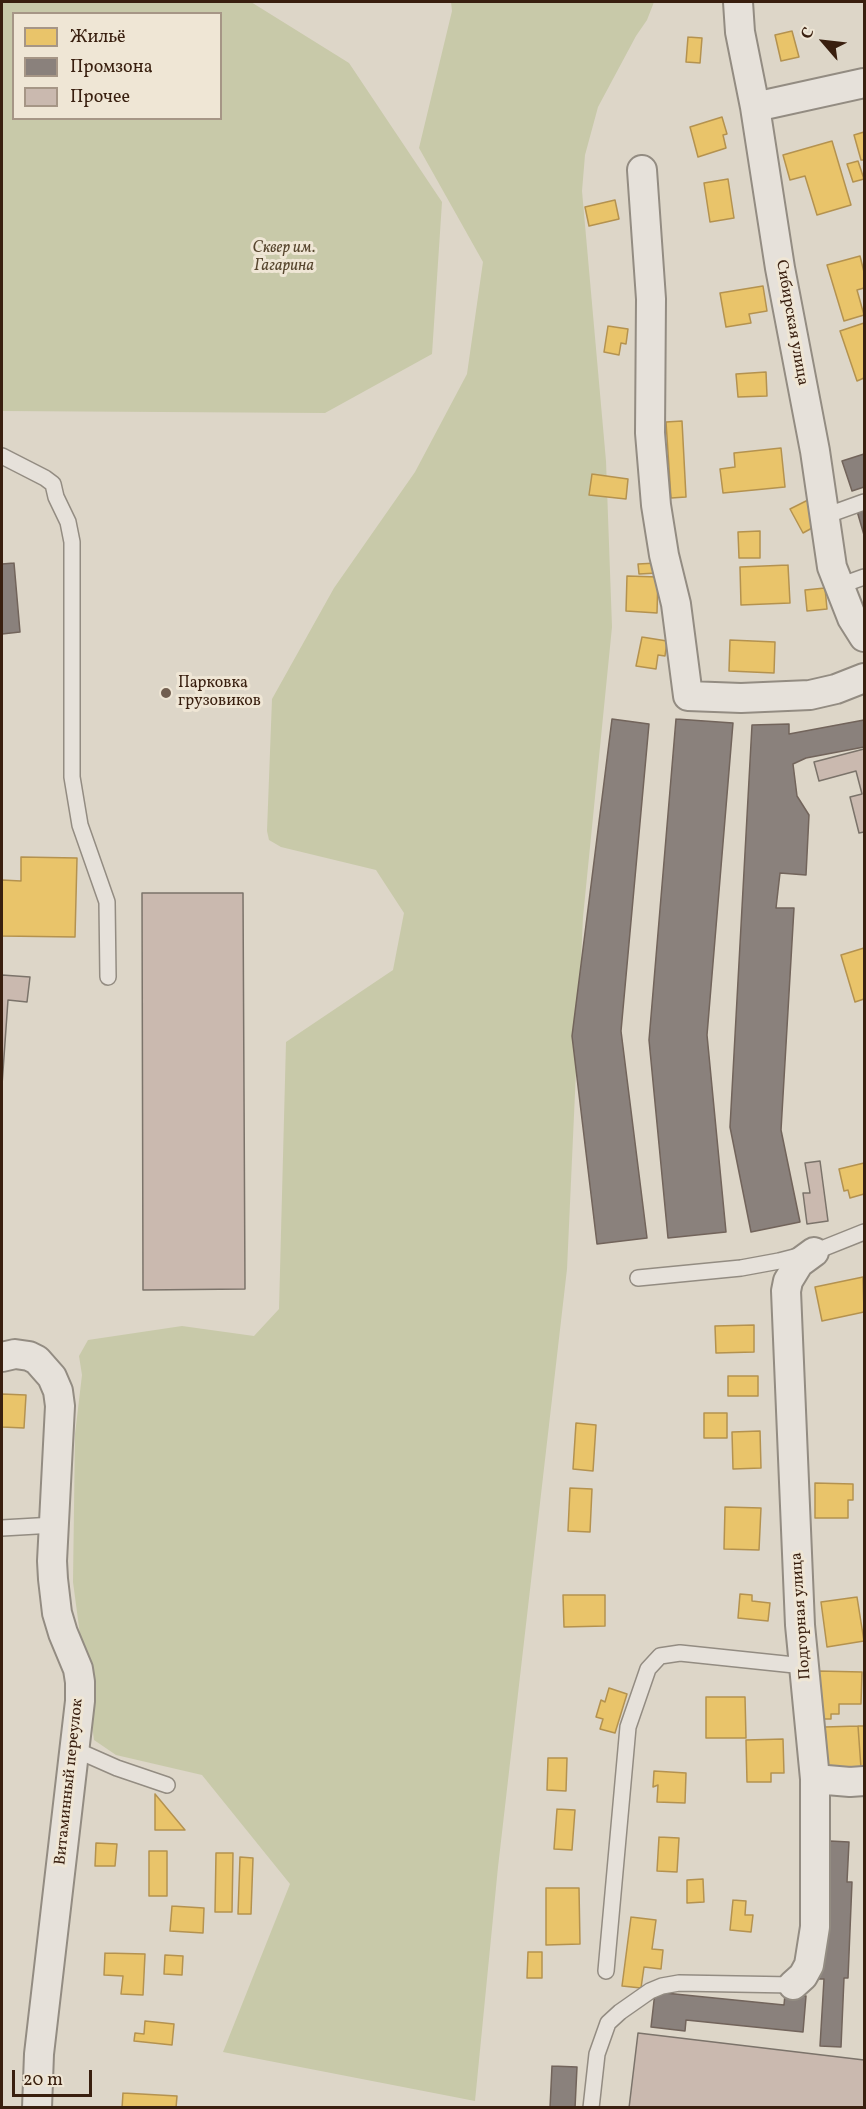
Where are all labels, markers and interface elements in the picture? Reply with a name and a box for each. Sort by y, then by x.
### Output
legend [12,12,222,120]
north arrow [794,12,854,72]
text: С [796,24,820,43]
text: Жильё [70,25,126,50]
text: Промзона [70,55,153,80]
text: Прочее [70,85,130,110]
park label: Сквер им. Гагарина [253,239,315,277]
street label: Сибирская улица [770,259,812,387]
place label: Парковка грузовиков [178,674,261,712]
marker: Парковка грузовиков [159,686,173,700]
street label: Подгорная улица [788,1552,816,1680]
street label: Витаминный переулок [52,1698,88,1866]
scale bar [15,2058,94,2096]
text: 20 m [23,2068,63,2093]

